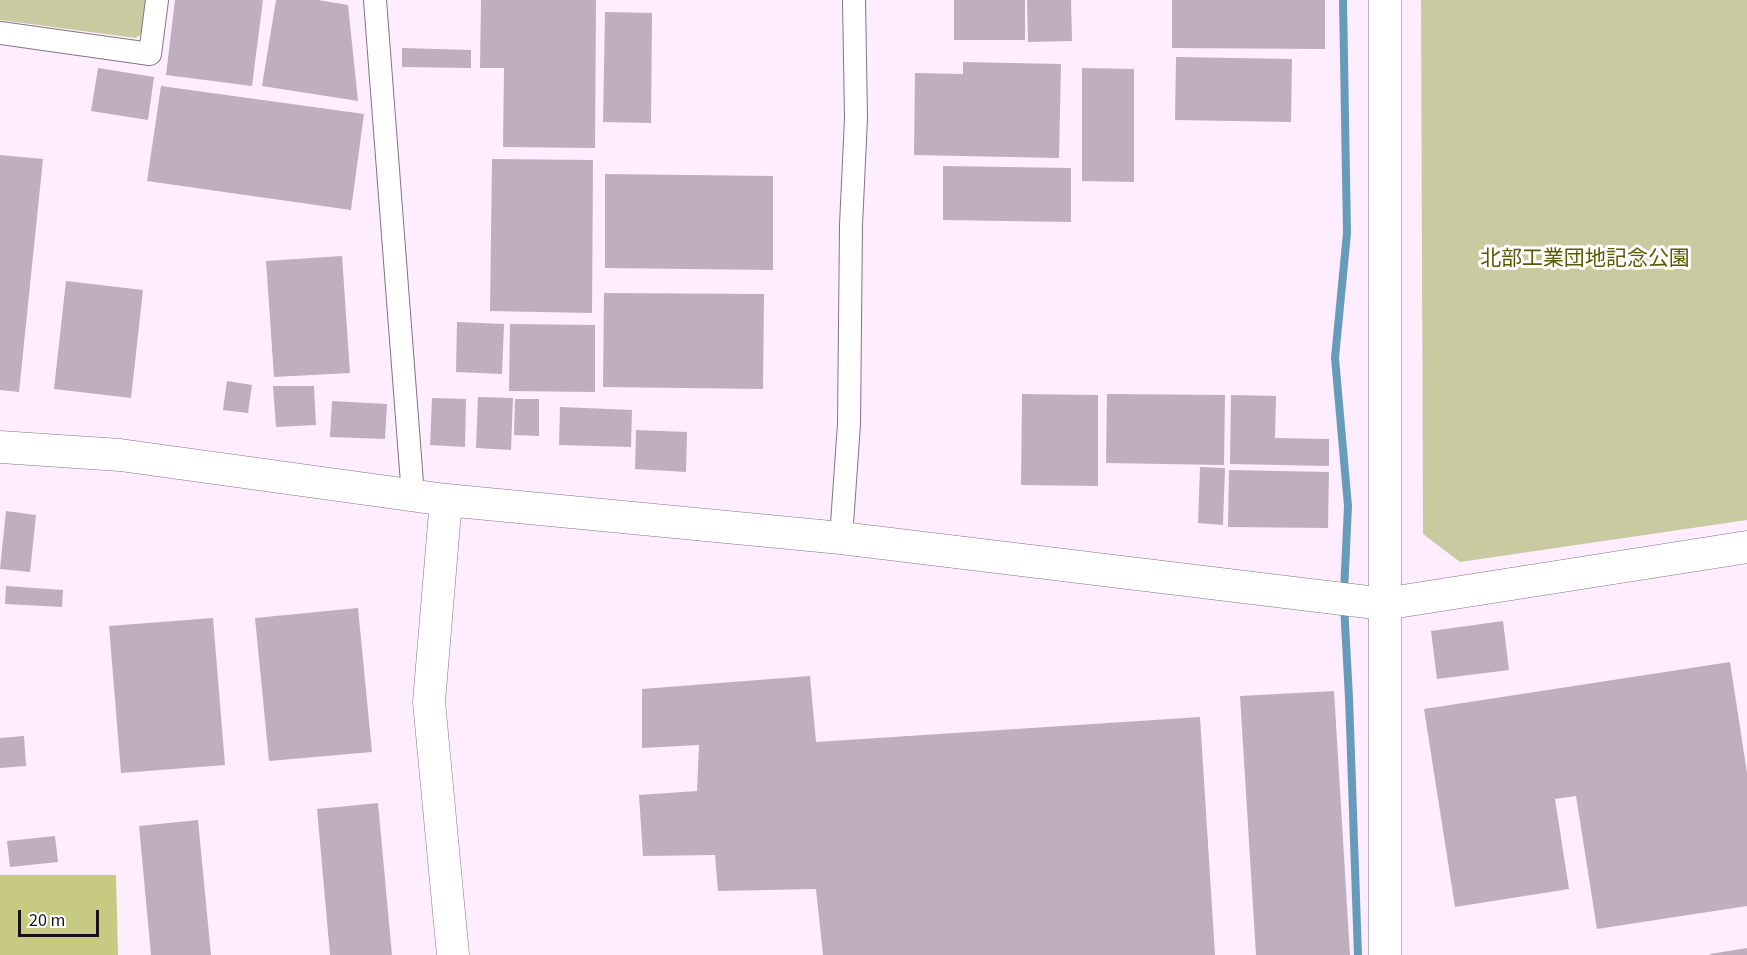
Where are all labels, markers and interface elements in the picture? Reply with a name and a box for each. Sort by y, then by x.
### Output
park label: 北部工業団地記念公園 [1480,247,1690,273]
scale bar [21,898,102,936]
text: 20 m [29,908,65,933]

